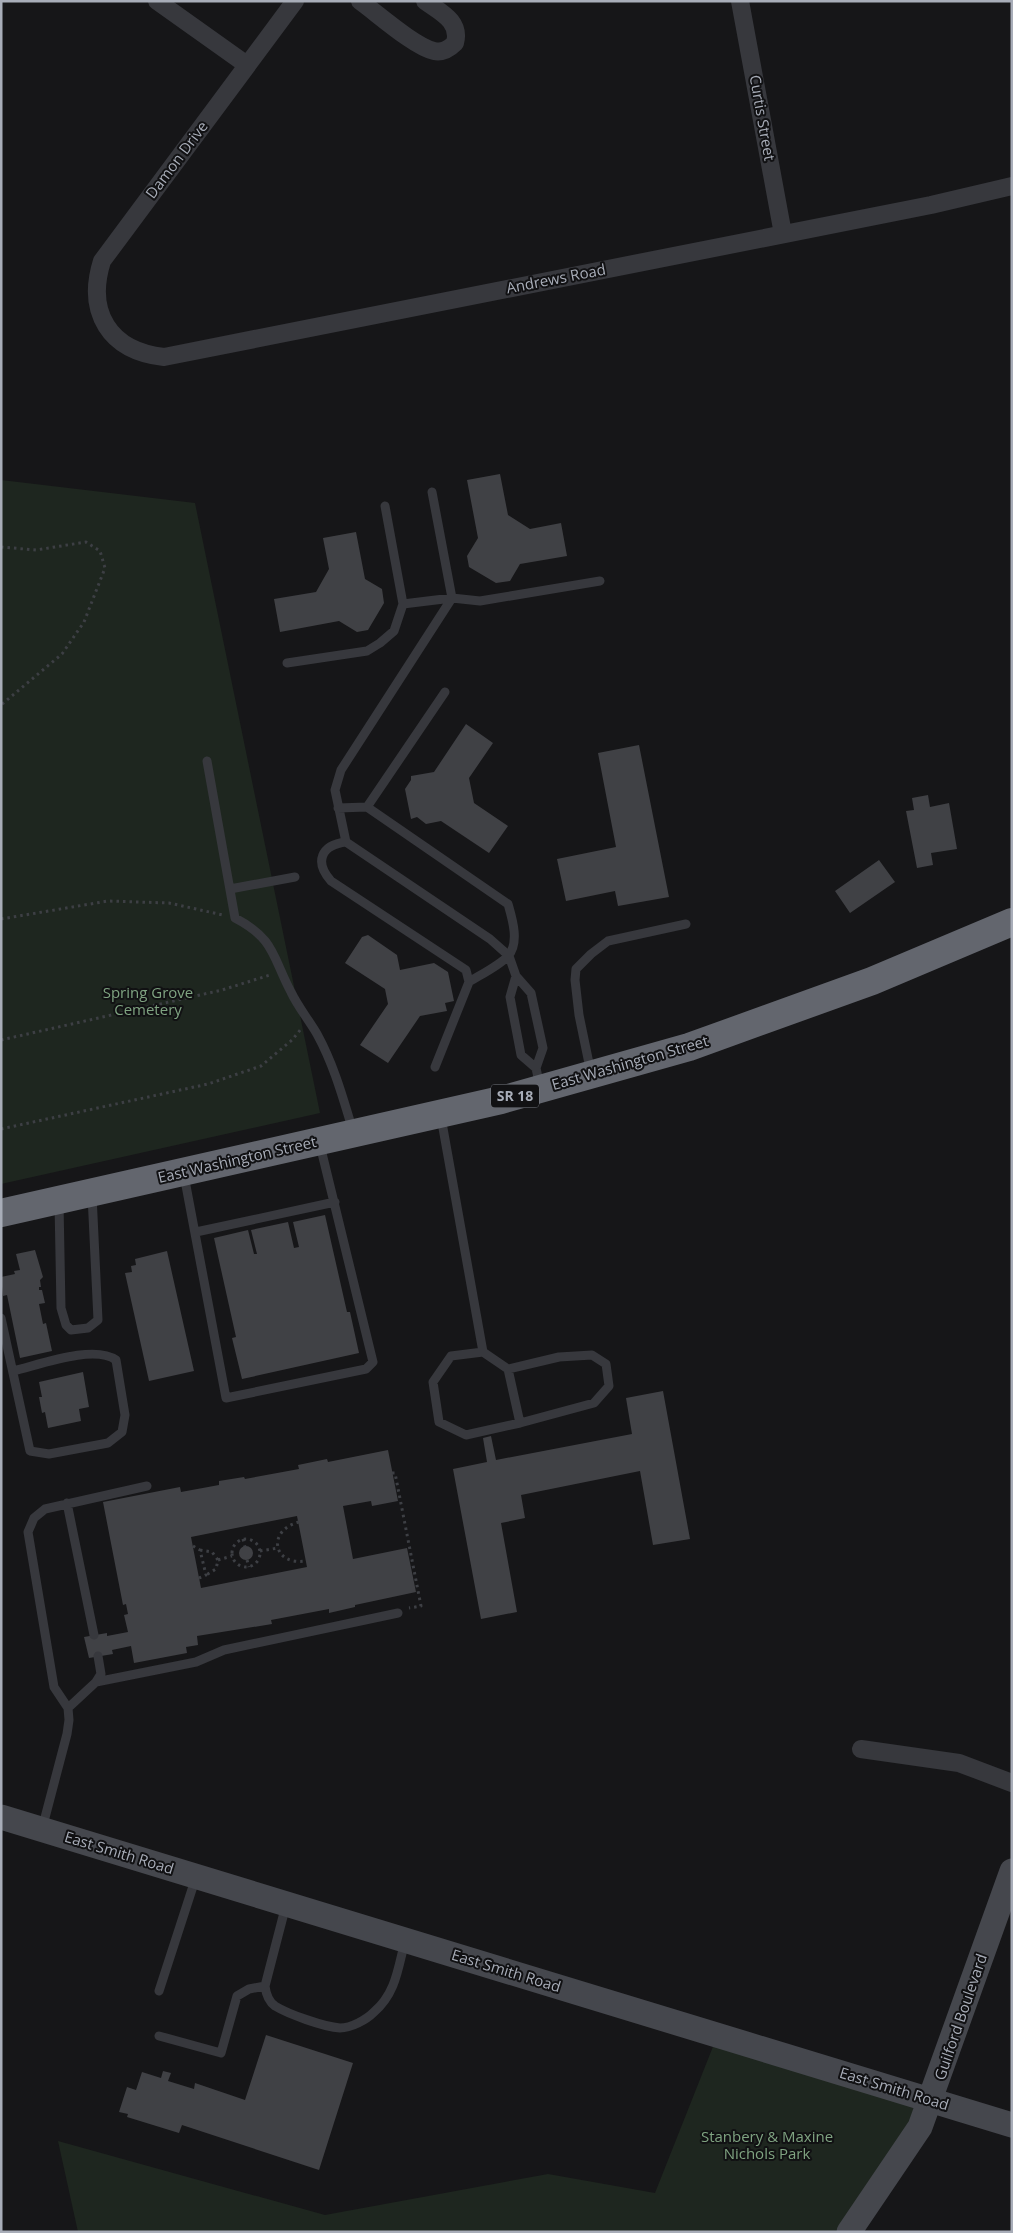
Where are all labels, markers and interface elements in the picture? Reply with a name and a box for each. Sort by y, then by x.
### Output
street label: Curtis Street [746,73,780,162]
street label: Damon Drive [141,117,212,202]
street label: Andrews Road [504,259,607,297]
park label: Spring Grove Cemetery [103,982,193,1019]
street label: East Washington Street [549,1030,710,1094]
road number: SR 18 [491,1084,539,1108]
street label: East Washington Street [156,1131,318,1187]
street label: East Smith Road [62,1826,176,1878]
street label: East Smith Road [449,1944,563,1996]
street label: Guilford Boulevard [929,1951,991,2082]
street label: East Smith Road [837,2062,951,2114]
park label: Stanbery & Maxine Nichols Park [701,2126,833,2163]

